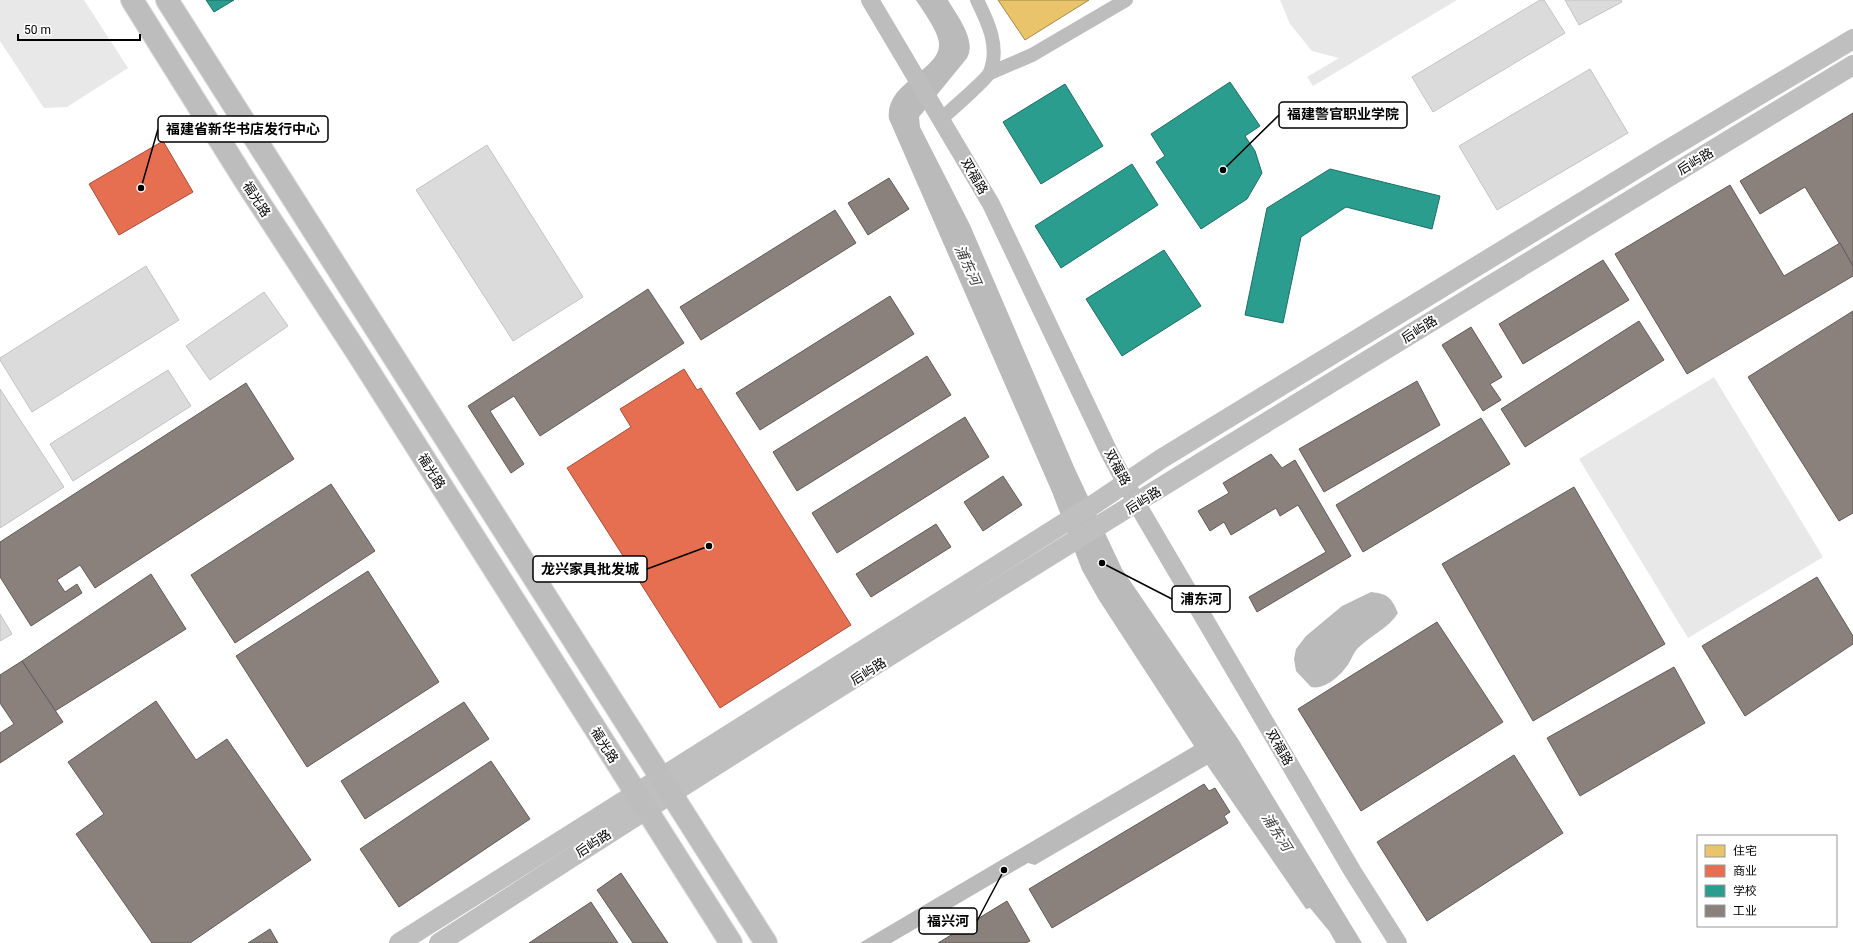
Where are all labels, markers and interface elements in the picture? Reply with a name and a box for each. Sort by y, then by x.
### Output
scale bar [18,16,140,42]
text: 50 m [24,23,51,37]
callout: 福建警官职业学院 [1279,102,1407,128]
text: 福建警官职业学院 [1287,106,1399,122]
callout: 福建省新华书店发行中心 [158,116,328,142]
text: 福建省新华书店发行中心 [166,121,320,137]
street label: 后屿路 [1675,145,1716,178]
street label: 双福路 [958,156,991,197]
street label: 福光路 [240,179,273,220]
water label: 浦东河 [952,243,985,290]
street label: 后屿路 [1399,313,1440,346]
street label: 双福路 [1102,446,1133,488]
street label: 福光路 [415,451,448,492]
street label: 后屿路 [1123,484,1164,517]
callout: 龙兴家具批发城 [533,556,647,582]
text: 龙兴家具批发城 [541,561,639,577]
callout: 浦东河 [1172,586,1230,612]
text: 浦东河 [1180,591,1222,607]
street label: 后屿路 [848,655,889,688]
street label: 福光路 [588,725,621,766]
street label: 双福路 [1263,727,1296,768]
water label: 浦东河 [1259,810,1297,856]
street label: 后屿路 [573,827,614,860]
legend [1697,835,1837,927]
text: 住宅 [1733,844,1757,858]
text: 商业 [1733,864,1757,878]
text: 学校 [1733,884,1757,898]
text: 工业 [1733,904,1757,918]
callout: 福兴河 [919,908,977,934]
text: 福兴河 [927,913,969,929]

